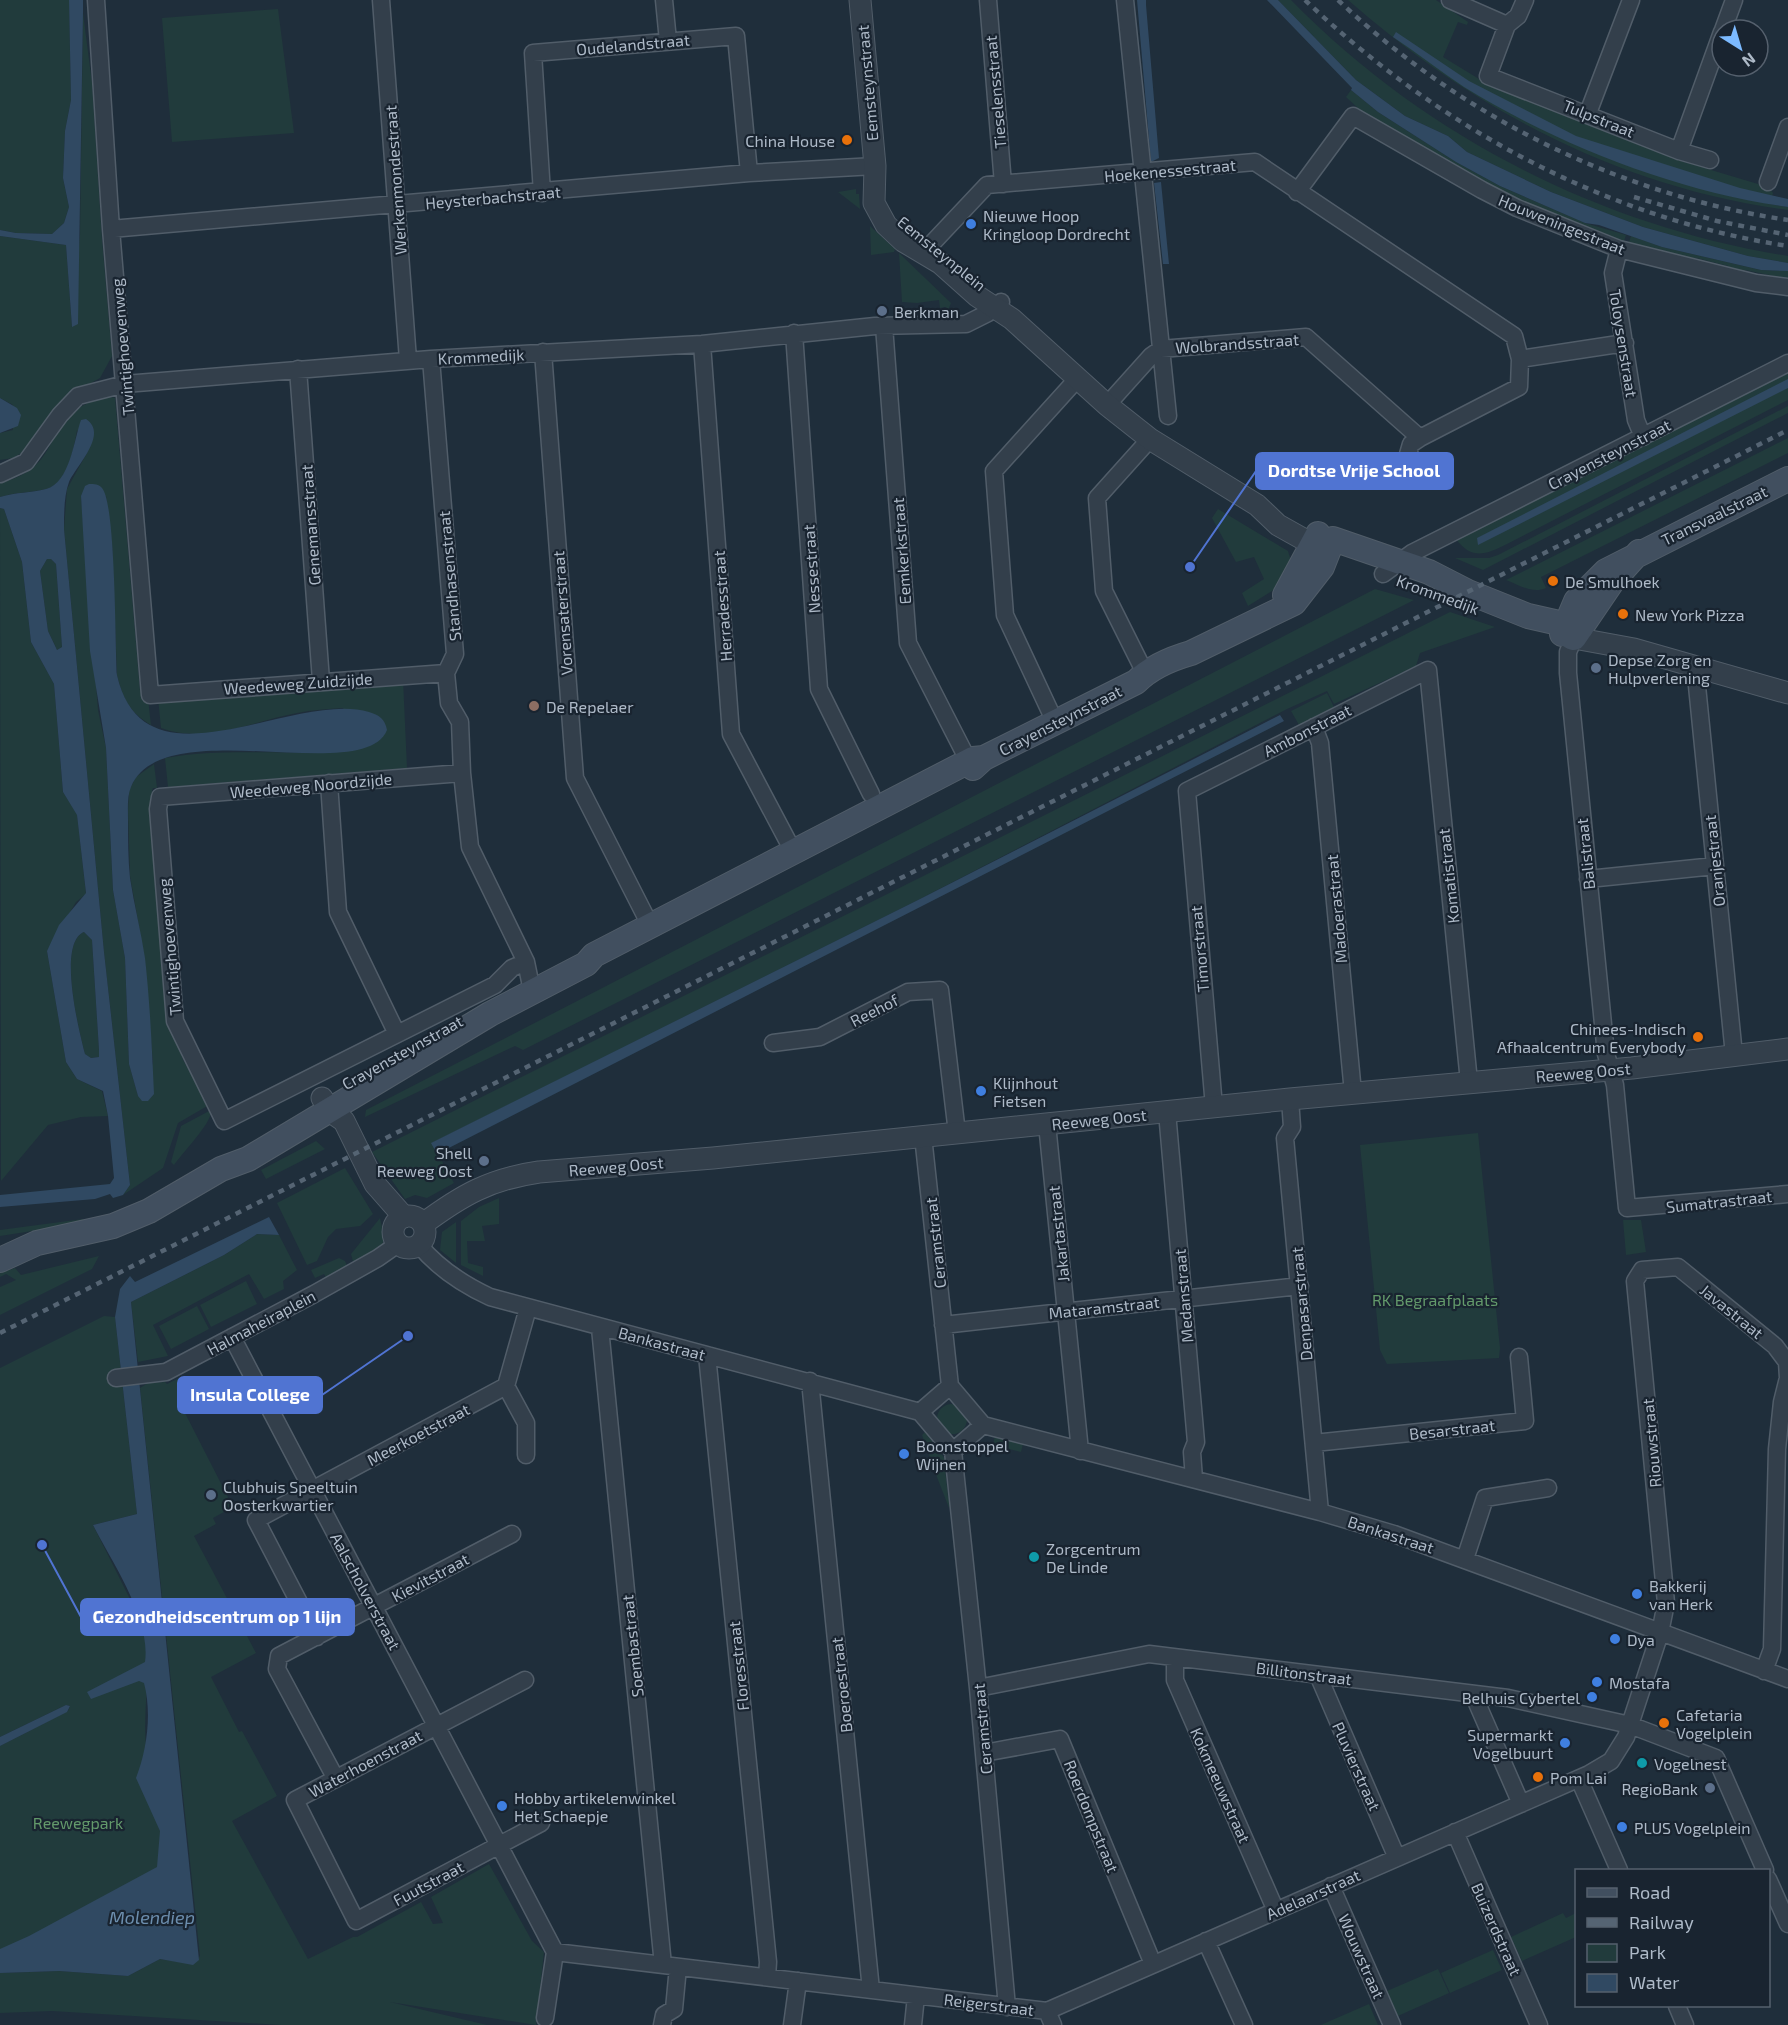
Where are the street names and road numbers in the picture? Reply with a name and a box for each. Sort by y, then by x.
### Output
street label: Eemsteynstraat [852,24,882,142]
street label: Oudelandstraat [575,30,691,58]
street label: Tieselensstraat [981,35,1009,149]
street label: Tulpstraat [1561,95,1637,141]
street label: Werkenmondestraat [380,104,410,256]
street label: Hoekenessestraat [1103,155,1237,185]
street label: Heysterbachstraat [424,182,562,212]
street label: Houweningestraat [1496,190,1628,258]
street label: Eemsteynplein [894,212,990,294]
street label: Twintighoevenweg [107,278,137,416]
street label: Toloysenstraat [1606,288,1642,398]
street label: Wolbrandsstraat [1175,329,1299,357]
street label: Krommedijk [437,344,525,369]
street label: Crayensteynstraat [1544,415,1674,493]
street label: Genemansstraat [296,464,324,586]
street label: Transvaalstraat [1658,481,1770,549]
street label: Eemkerkstraat [888,497,914,605]
street label: Standhasenstraat [434,510,464,642]
street label: Nessestraat [798,524,824,614]
street label: Vorensaterstraat [548,550,576,676]
street label: Herradesstraat [709,550,735,662]
street label: Krommedijk [1394,570,1482,619]
street label: Weedeweg Zuidzijde [223,668,373,699]
street label: Crayensteynstraat [995,681,1125,759]
street label: Ambonstraat [1260,700,1354,760]
street label: Weedeweg Noordzijde [229,768,393,803]
street label: Oranjestraat [1700,814,1729,908]
street label: Balistraat [1572,817,1598,891]
street label: Komatistraat [1434,828,1462,924]
street label: Madoerastraat [1322,854,1350,964]
street label: Twintighoevenweg [154,878,184,1016]
street label: Timorstraat [1186,905,1212,993]
street label: Reehof [847,989,902,1030]
street label: Crayensteynstraat [338,1011,466,1093]
street label: Reeweg Oost [1535,1058,1631,1086]
street label: Reeweg Oost [1051,1105,1147,1133]
street label: Reeweg Oost [568,1152,664,1180]
street label: Jakartastraat [1043,1185,1073,1283]
street label: Sumatrastraat [1665,1186,1773,1216]
street label: Ceramstraat [921,1197,949,1289]
street label: Denpasarstraat [1287,1246,1315,1362]
street label: Medanstraat [1169,1248,1197,1344]
street label: Javastraat [1697,1280,1767,1342]
street label: Halmaheiraplein [204,1285,318,1359]
street label: Mataramstraat [1048,1292,1160,1322]
street label: Bankastraat [616,1322,708,1364]
street label: Riouwstraat [1638,1398,1664,1488]
street label: Meerkoetstraat [363,1399,473,1469]
street label: Besarstraat [1408,1415,1496,1443]
street label: Bankastraat [1346,1511,1436,1557]
street label: Aalscholverstraat [327,1529,405,1653]
street label: Kievitstraat [388,1549,472,1605]
street label: Soembastraat [617,1594,647,1698]
street label: Floresstraat [724,1620,752,1712]
street label: Boeroestraat [827,1636,855,1734]
street label: Billitonstraat [1255,1658,1353,1688]
street label: Ceramstraat [969,1683,995,1775]
street label: Pluvierstraat [1329,1719,1385,1813]
street label: Kokmeeuwstraat [1187,1724,1255,1846]
street label: Waterhoenstraat [305,1725,425,1801]
street label: Roerdompstraat [1061,1757,1123,1875]
street label: Fuutstraat [390,1857,466,1909]
street label: Adelaarstraat [1263,1865,1363,1923]
street label: Buizerdstraat [1468,1880,1526,1978]
street label: Wouwstraat [1335,1911,1389,2001]
street label: Reigerstraat [943,1989,1035,2019]

